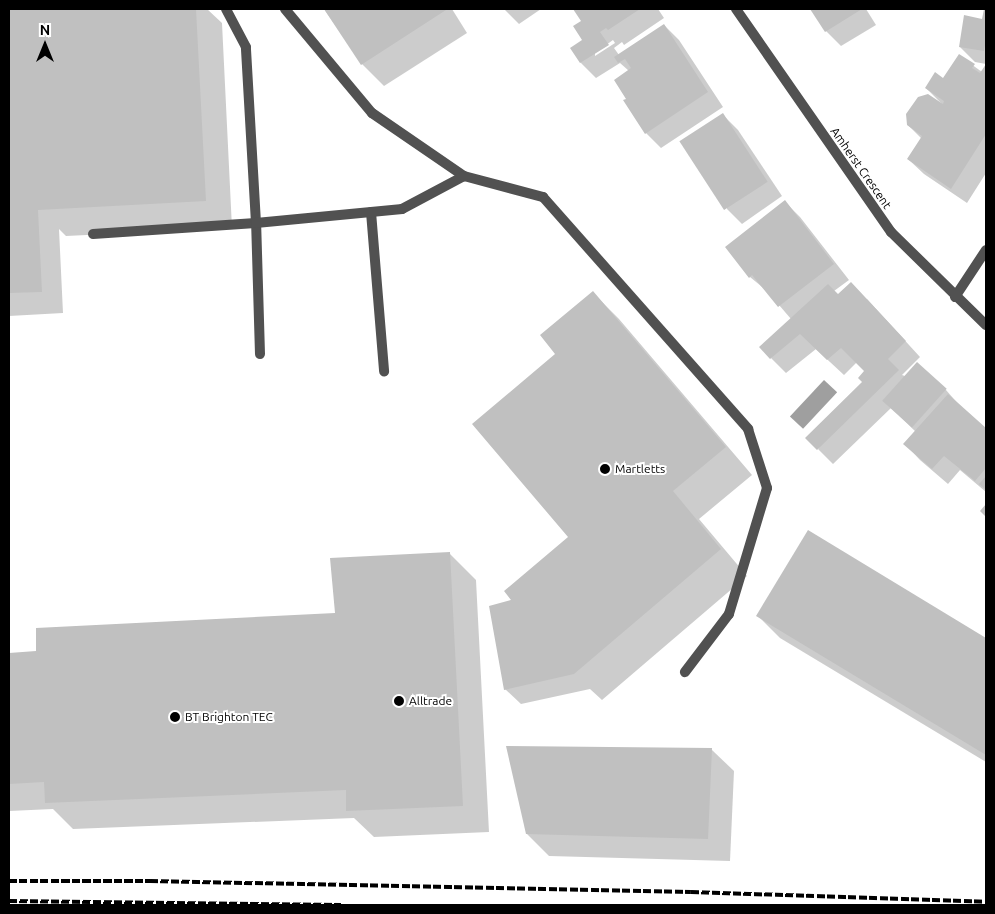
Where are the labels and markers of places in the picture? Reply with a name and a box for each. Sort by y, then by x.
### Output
place label: Martletts [615,462,665,476]
marker: Martletts [599,463,611,475]
place label: Alltrade [409,694,452,708]
marker: Alltrade [393,695,405,707]
place label: BT Brighton TEC [185,710,273,724]
marker: BT Brighton TEC [169,711,181,723]

